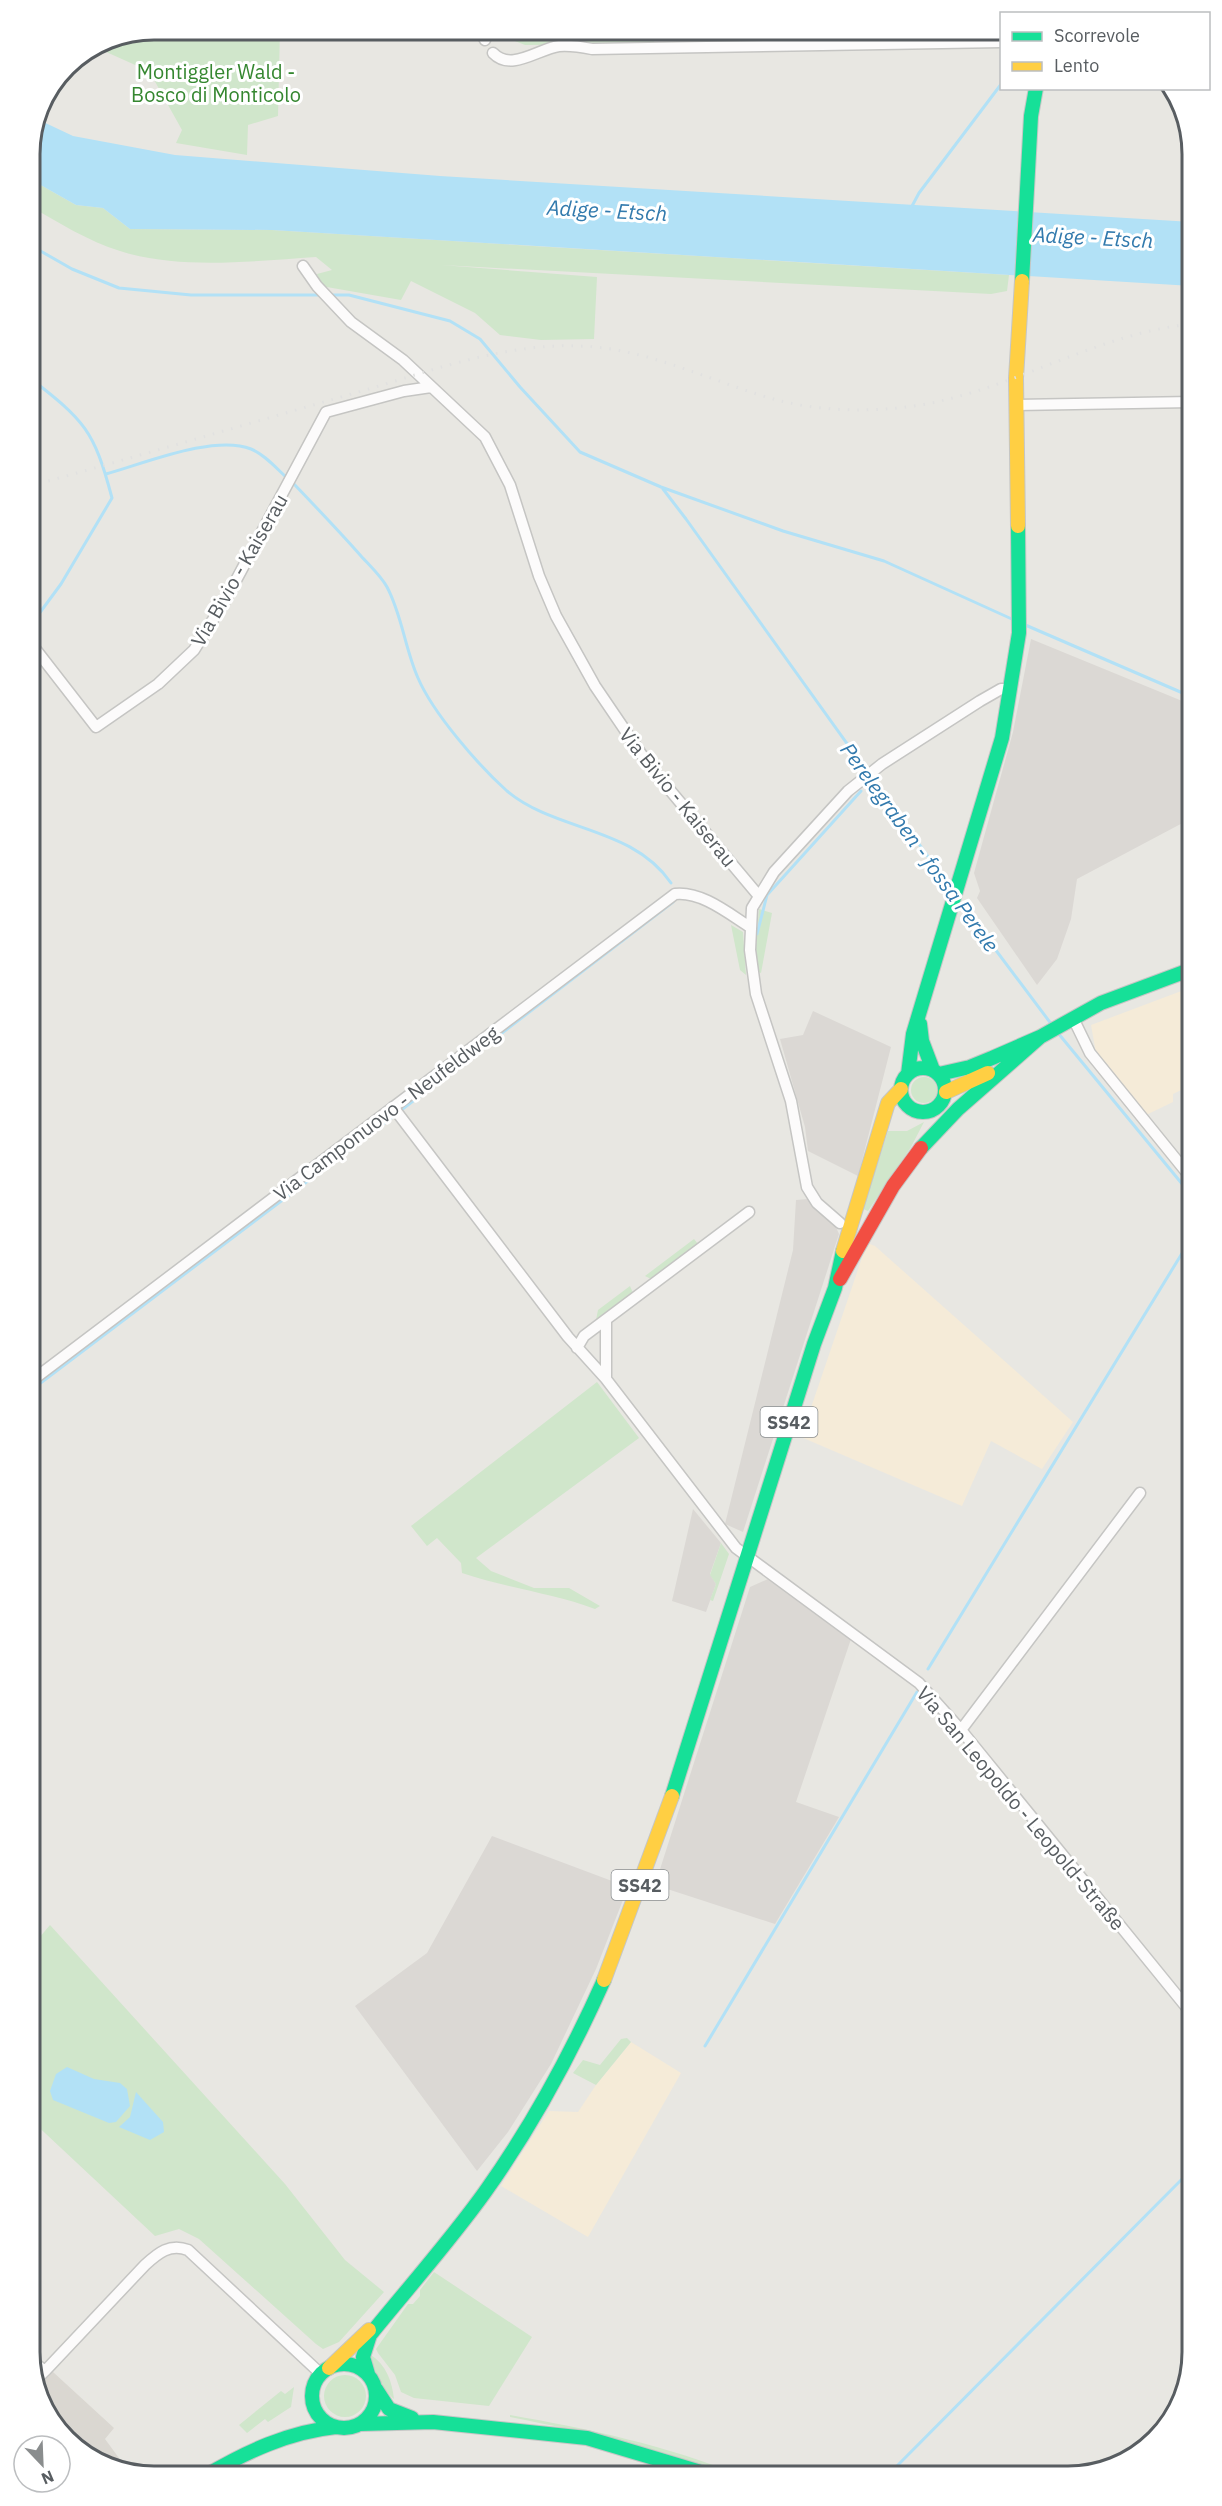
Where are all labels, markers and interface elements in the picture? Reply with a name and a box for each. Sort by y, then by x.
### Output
legend [1000,12,1210,90]
text: Scorrevole [1054,24,1140,47]
text: Lento [1054,54,1099,77]
park label: Montiggler Wald - Bosco di Monticolo [131,58,301,108]
water label: Adige - Etsch [545,193,668,227]
water label: Adige - Etsch [1031,220,1154,254]
street label: Via Bivio - Kaiserau [184,489,294,651]
street label: Via Bivio - Kaiserau [613,722,743,872]
water label: Perelegraben - fossa Perele [834,737,1006,958]
street label: Via Camponuovo - Neufeldweg [268,1019,505,1207]
road number: SS42 [760,1407,818,1437]
street label: Via San Leopoldo - Leopold-Straße [911,1680,1131,1936]
road number: SS42 [612,1870,668,1900]
north arrow [12,2434,72,2494]
text: N [39,2466,57,2489]

